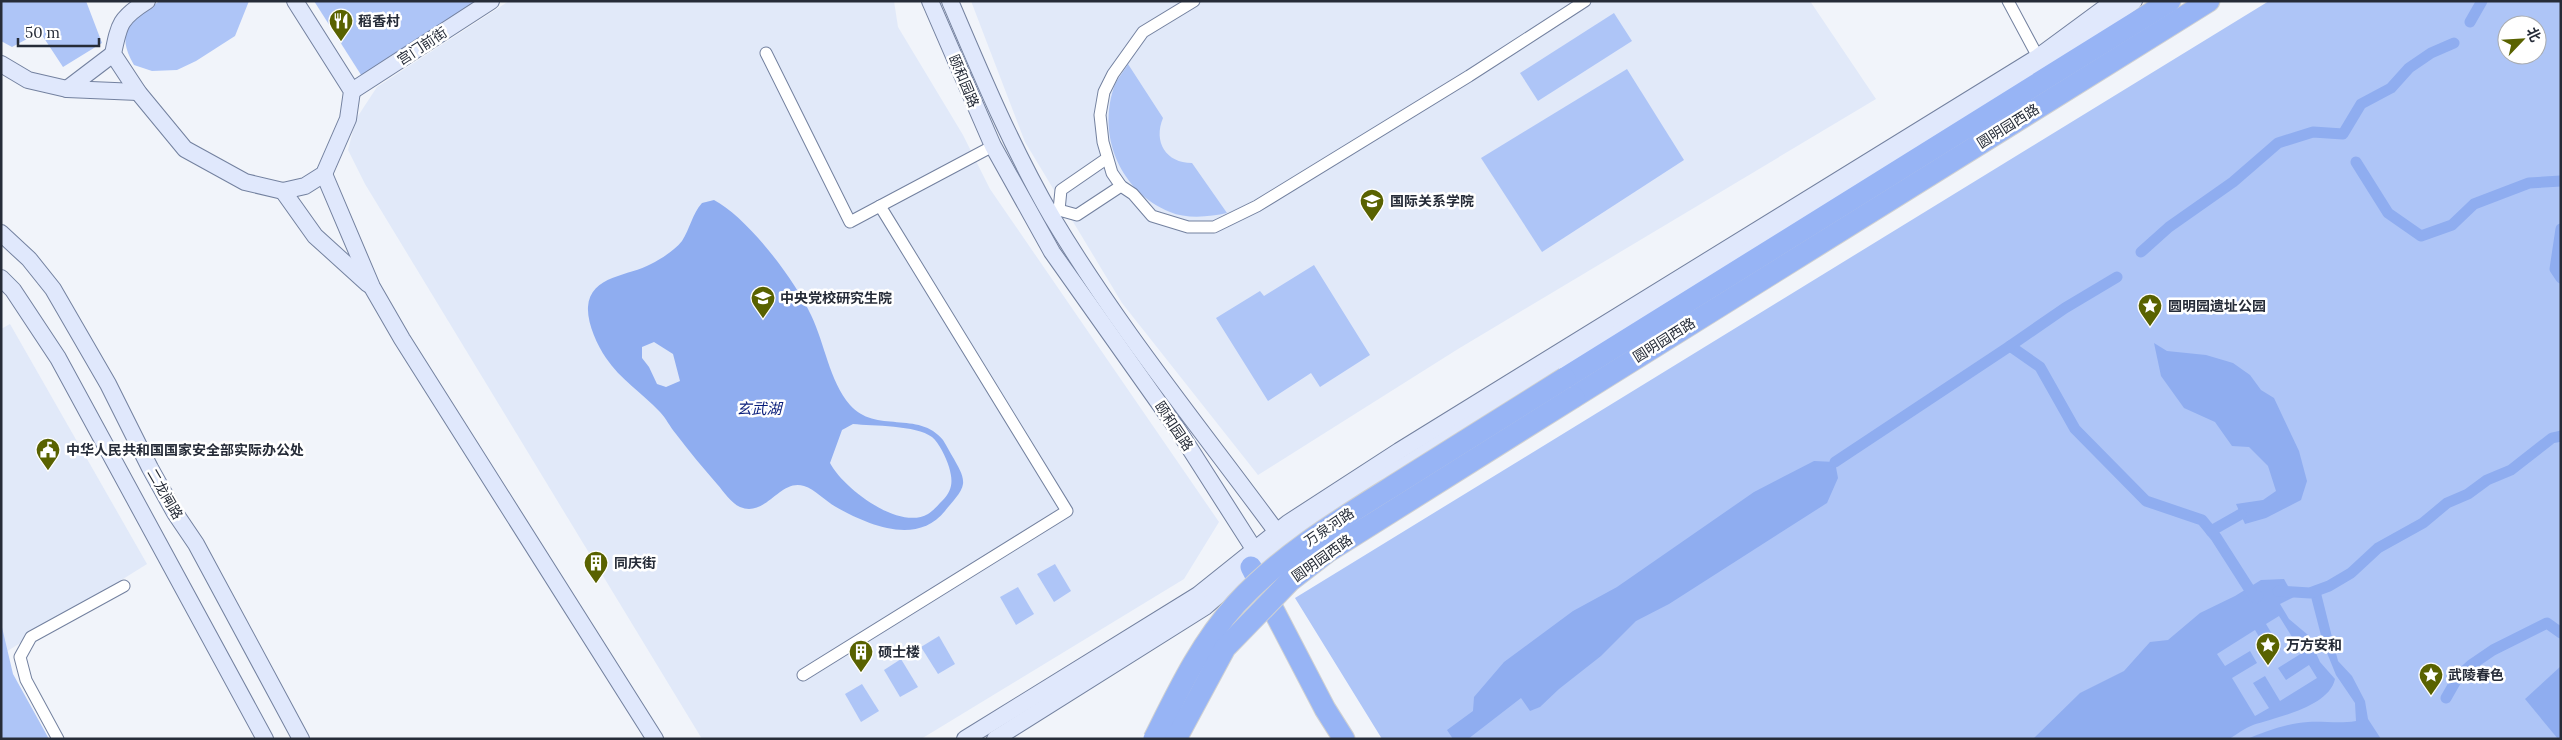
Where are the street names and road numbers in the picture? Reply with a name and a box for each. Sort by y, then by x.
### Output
street label: 宫门前街 [394,23,450,69]
street label: 颐和园路 [945,52,983,110]
street label: 圆明园西路 [1974,100,2042,152]
street label: 圆明园西路 [1630,314,1698,366]
street label: 颐和园路 [1151,398,1197,454]
street label: 二龙闸路 [143,465,187,523]
street label: 万泉河路 [1301,504,1357,550]
street label: 圆明园西路 [1288,531,1356,585]

